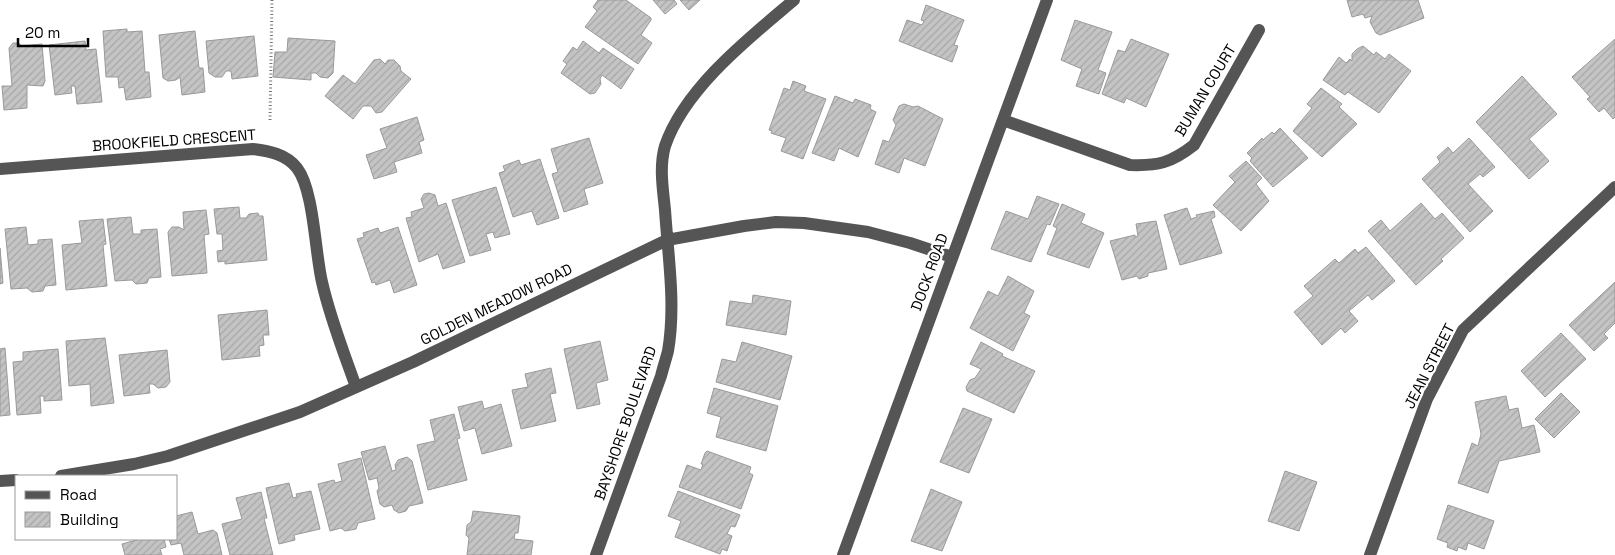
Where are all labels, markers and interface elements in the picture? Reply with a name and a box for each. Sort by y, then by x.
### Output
scale bar [18,15,88,47]
text: 20 m [25,23,60,42]
street label: BUMAN COURT [1170,40,1240,139]
street label: BROOKFIELD CRESCENT [91,125,257,155]
street label: DOCK ROAD [906,230,952,313]
street label: GOLDEN MEADOW ROAD [417,259,575,349]
street label: JEAN STREET [1399,320,1459,412]
street label: BAYSHORE BOULEVARD [590,343,660,503]
legend [15,475,178,540]
text: Road [60,485,97,504]
text: Building [60,510,119,529]

